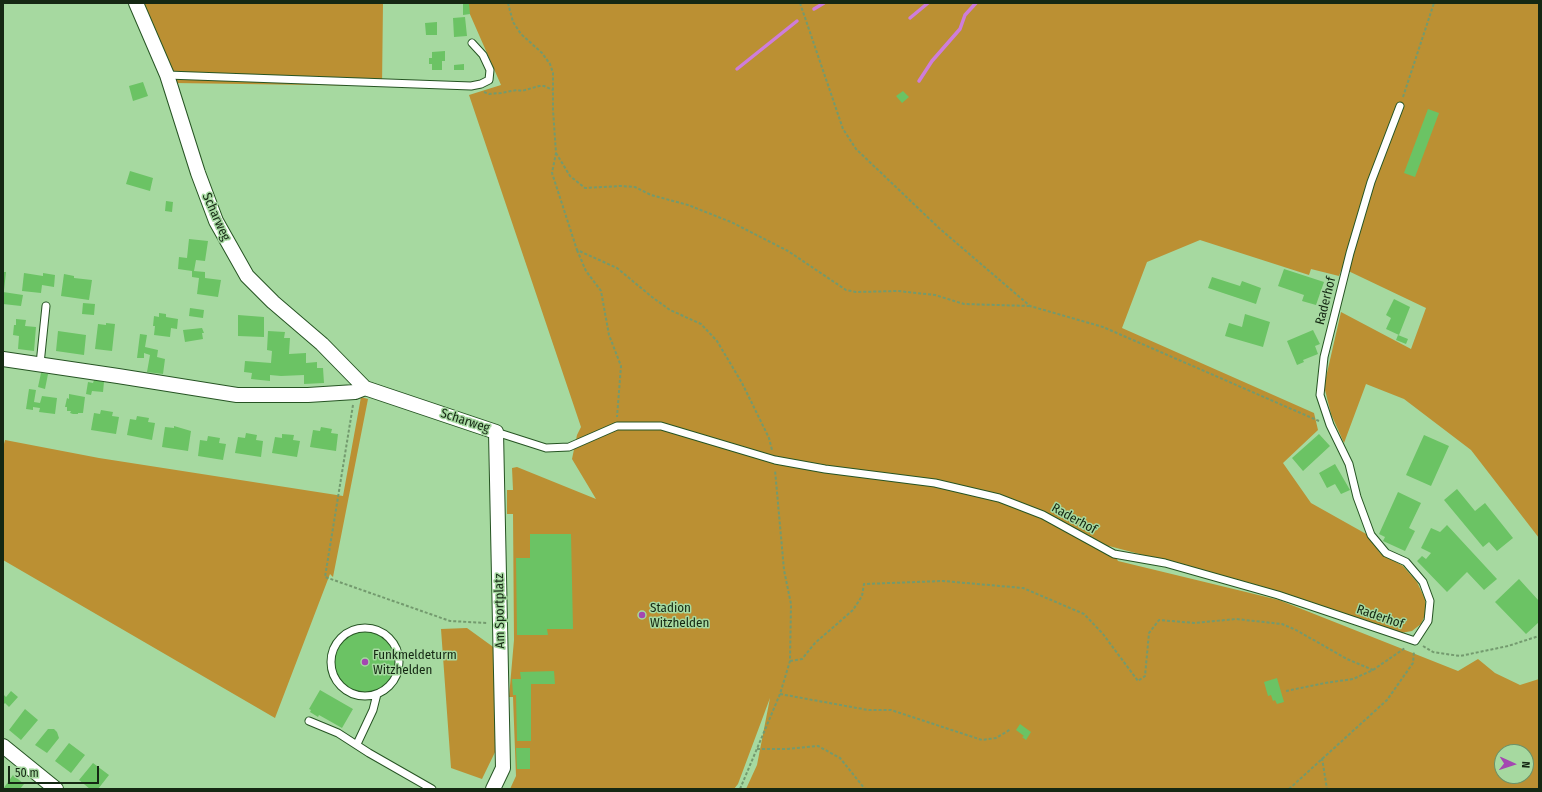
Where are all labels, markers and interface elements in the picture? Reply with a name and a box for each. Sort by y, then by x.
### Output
street label: Scharweg [199,191,233,243]
street label: Raderhof [1313,275,1339,327]
street label: Scharweg [438,406,492,436]
street label: Raderhof [1049,500,1099,538]
street label: Am Sportplatz [492,573,508,649]
place label: Stadion Witzhelden [650,600,709,631]
street label: Raderhof [1354,602,1406,632]
marker: Stadion Witzhelden [637,610,647,620]
place label: Funkmeldeturm Witzhelden [373,647,457,678]
marker: Funkmeldeturm Witzhelden [360,657,370,667]
north arrow [1494,744,1534,784]
scale bar [10,758,101,784]
text: N [1519,761,1532,768]
text: 50 m [15,766,39,780]

